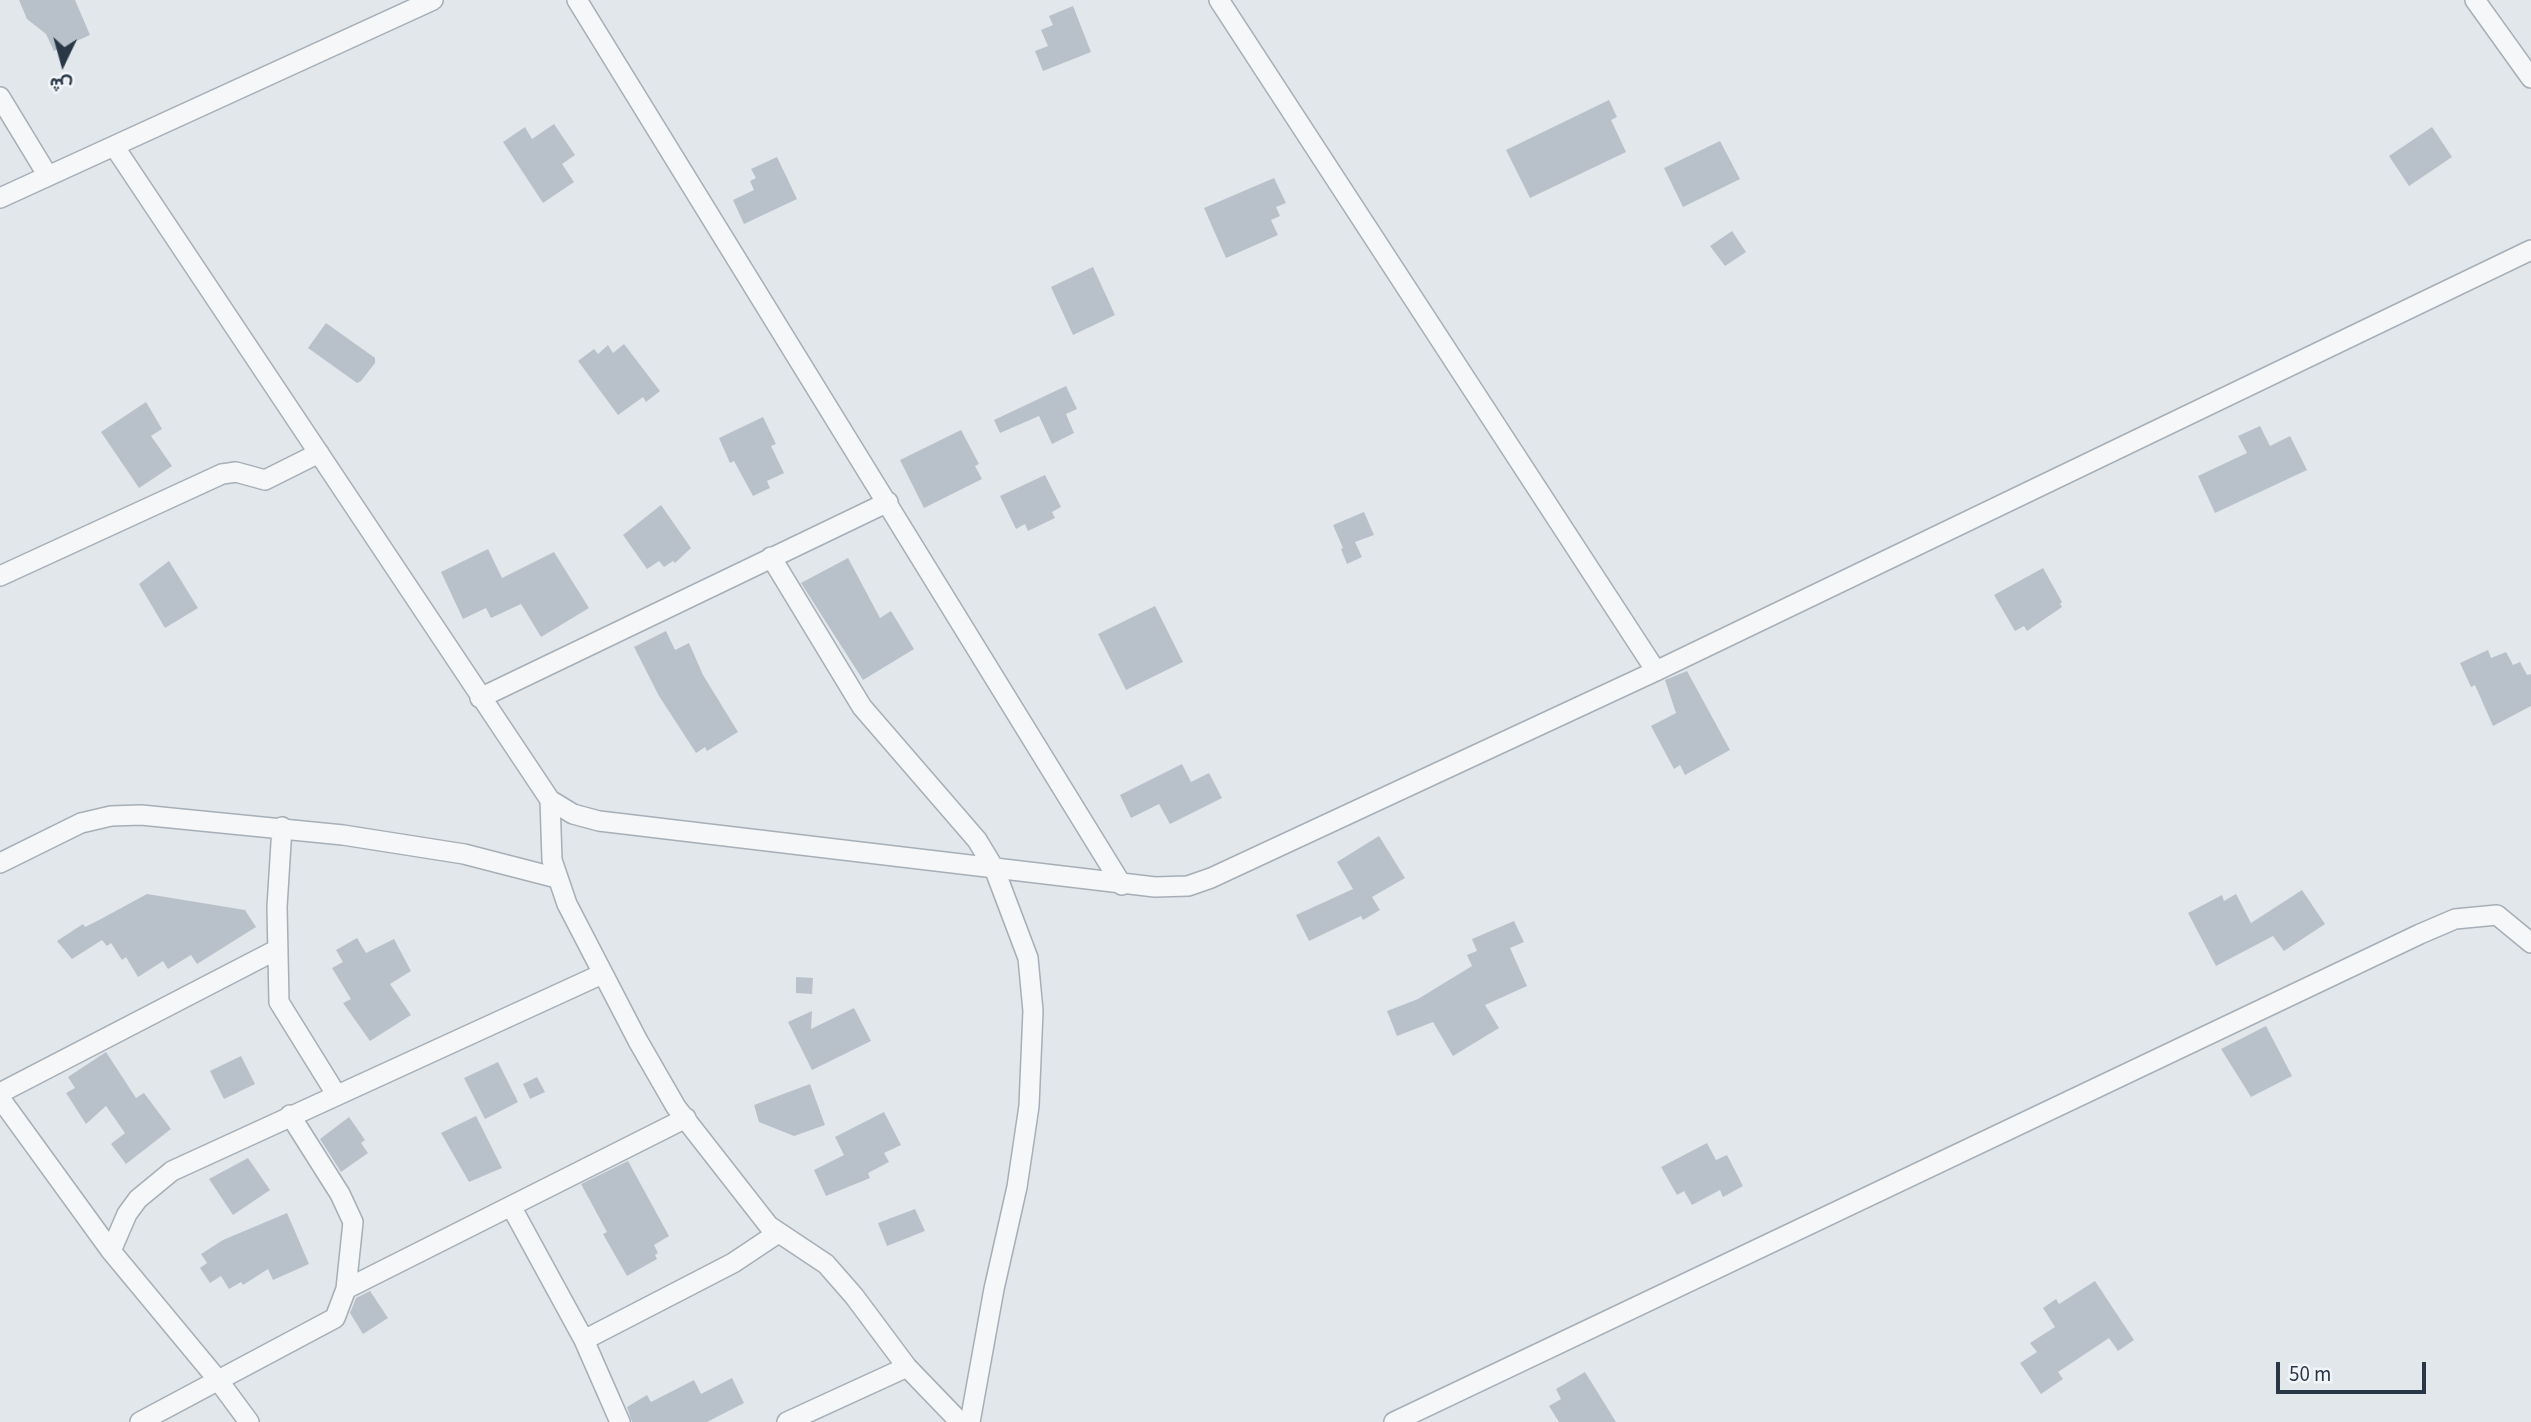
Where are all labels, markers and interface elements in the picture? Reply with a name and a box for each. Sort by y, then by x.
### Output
north arrow [28,28,98,98]
text: ش [49,70,74,99]
scale bar [2279,1348,2430,1392]
text: 50 m [2289,1359,2331,1389]

